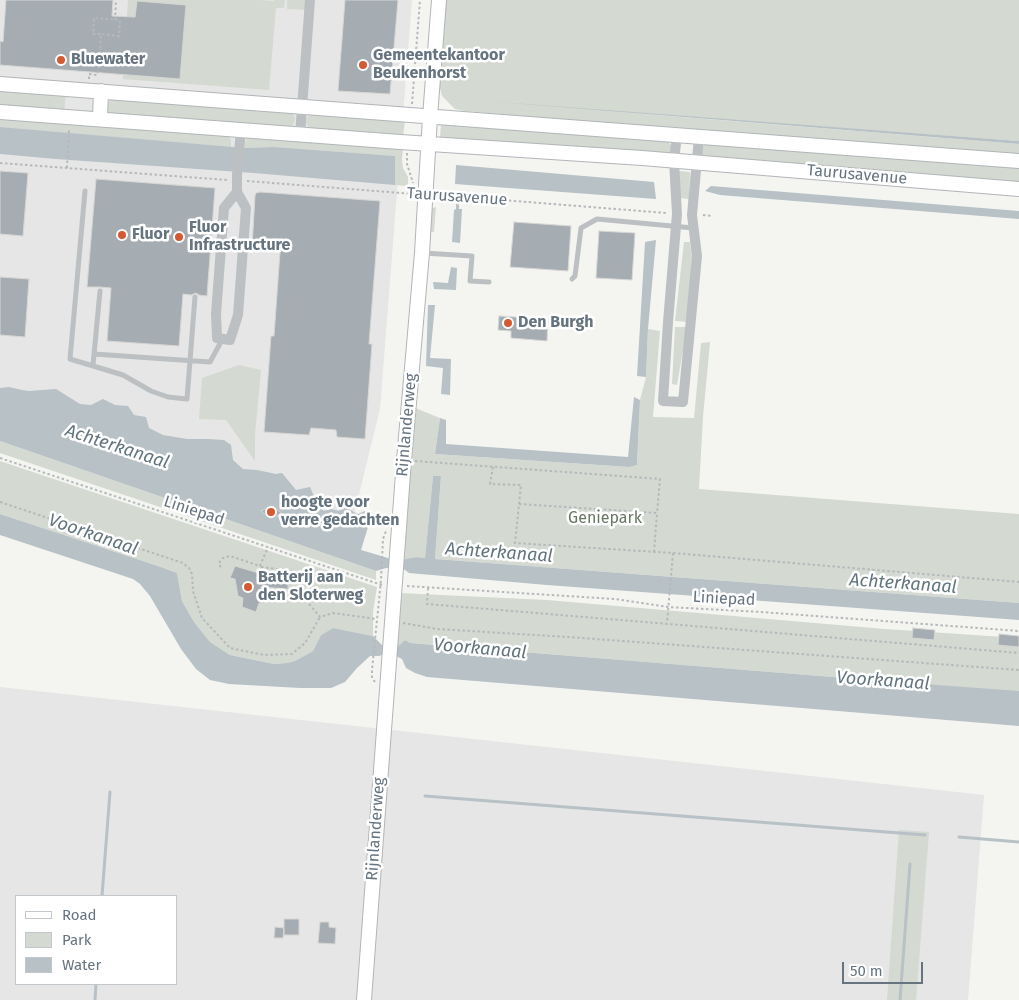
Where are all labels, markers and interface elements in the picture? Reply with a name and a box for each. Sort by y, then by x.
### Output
place label: Gemeentekantoor Beukenhorst [373,46,505,84]
place label: Bluewater [71,50,145,70]
marker: Bluewater [55,54,67,66]
marker: Gemeentekantoor Beukenhorst [357,59,369,71]
street label: Taurusavenue [806,161,908,189]
street label: Taurusavenue [406,184,508,210]
place label: Fluor Infrastructure [189,218,290,256]
place label: Fluor [132,225,169,245]
marker: Fluor [116,229,128,241]
marker: Fluor Infrastructure [173,231,185,243]
place label: Den Burgh [518,313,594,333]
marker: Den Burgh [502,317,514,329]
street label: Rijnlanderweg [393,373,421,477]
water label: Achterkanaal [63,420,171,474]
street label: Liniepad [161,492,227,530]
place label: hoogte voor verre gedachten [281,493,399,531]
marker: hoogte voor verre gedachten [265,506,277,518]
park label: Geniepark [568,509,642,529]
water label: Voorkanaal [45,510,141,560]
water label: Achterkanaal [445,538,553,568]
place label: Batterij aan den Sloterweg [258,568,363,606]
water label: Achterkanaal [849,569,957,599]
marker: Batterij aan den Sloterweg [242,581,254,593]
street label: Liniepad [692,588,756,610]
water label: Voorkanaal [433,634,527,664]
water label: Voorkanaal [836,667,930,695]
street label: Rijnlanderweg [363,777,389,881]
legend [15,895,178,985]
text: Road [62,906,97,924]
text: Park [62,931,92,949]
scale bar [844,952,925,984]
text: Water [62,956,101,974]
text: 50 m [850,962,883,980]

